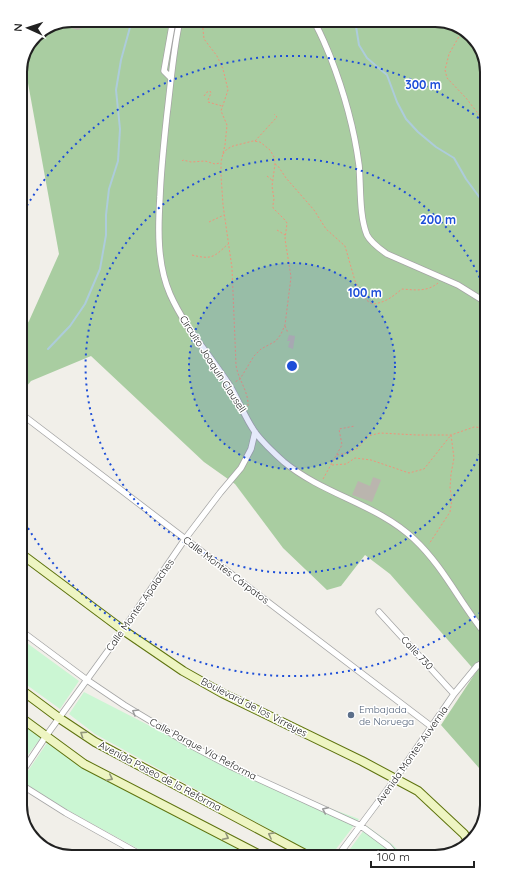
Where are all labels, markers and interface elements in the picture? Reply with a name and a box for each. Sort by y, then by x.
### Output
north arrow [8,8,48,48]
text: N [11,23,25,32]
text: 300 m [405,77,441,92]
text: 200 m [420,212,456,227]
text: 100 m [348,285,382,300]
street label: Circuito Joaquín Clausell [177,313,249,415]
centre of rings [285,359,299,373]
street label: Calle Montes Cárpatos [180,533,272,607]
street label: Calle Montes Apalaches [103,556,177,654]
street label: Calle 730 [398,633,436,673]
street label: Boulevard de los Virreyes [199,674,310,740]
place label: Embajada de Noruega [359,703,414,728]
street label: Avenida Montes Auvernia [373,703,451,807]
one-way arrow [132,709,139,716]
marker: Embajada de Noruega [346,710,356,720]
street label: Calle Parque Vía Reforma [147,715,259,783]
one-way arrow [80,732,87,739]
street label: Avenida Paseo de la Reforma [96,738,224,814]
one-way arrow [106,773,114,780]
one-way arrow [321,807,329,815]
one-way arrow [222,833,229,840]
one-way arrow [268,833,275,840]
scale bar [371,843,474,869]
text: 100 m [377,849,410,864]

